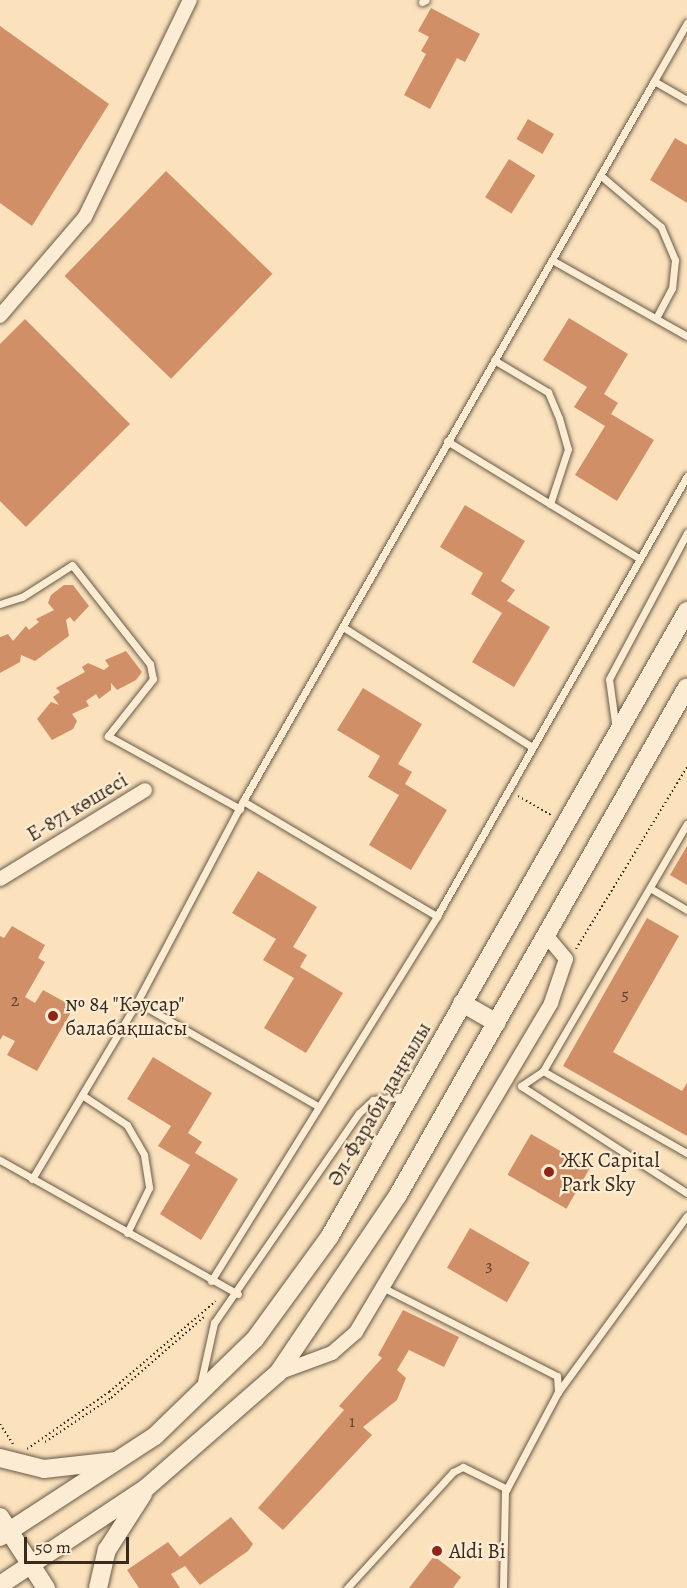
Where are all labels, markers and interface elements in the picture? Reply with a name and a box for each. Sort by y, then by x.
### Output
street label: Е-871 көшесі [22,767,132,847]
house number: 5 [621,983,629,1005]
house number: 2 [11,989,19,1011]
place label: № 84 "Кәусар" балабақшасы [65,991,187,1041]
marker: № 84 "Кәусар" балабақшасы [46,1009,60,1023]
street label: Әл-Фараби даңғылы [322,1018,436,1190]
place label: ЖК Capital Park Sky [561,1147,660,1197]
marker: ЖК Capital Park Sky [542,1165,556,1179]
house number: 3 [485,1254,493,1276]
house number: 1 [349,1410,355,1432]
scale bar [27,1525,132,1563]
text: 50 m [35,1535,71,1559]
place label: Aldi Bi [449,1538,506,1564]
marker: Aldi Bi [430,1544,444,1558]

